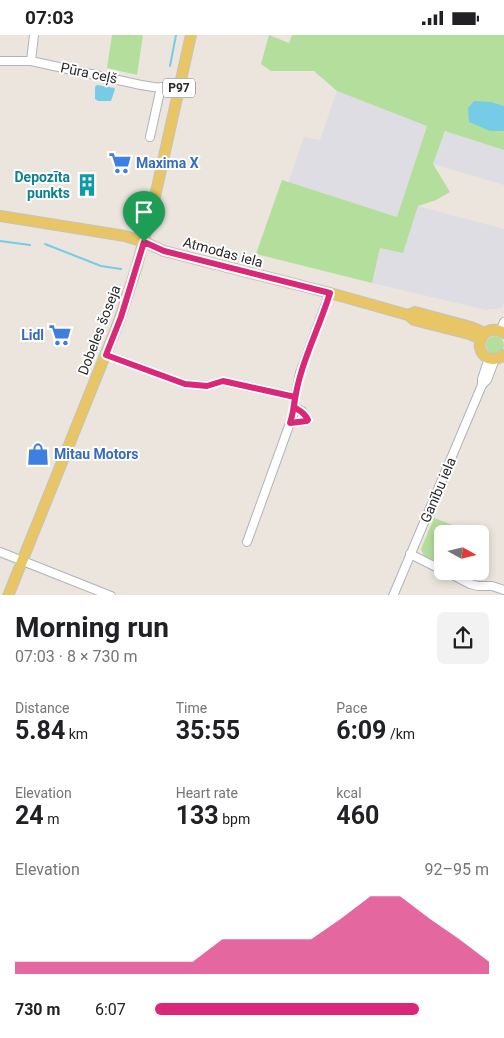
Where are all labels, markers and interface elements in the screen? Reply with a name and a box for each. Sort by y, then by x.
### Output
text: 07:03 [25,6,74,29]
street label: Pūra ceļš [59,59,119,88]
road number: P97 [163,79,195,97]
supermarket icon: Maxima X [107,150,133,176]
place label: Maxima X [136,155,199,171]
place label: Depozīta punkts [14,169,70,201]
building icon: Depozīta punkts [74,172,100,198]
pin [123,191,165,242]
icon: arrive [130,198,158,226]
street label: Atmodas iela [181,234,265,270]
street label: Dobeles šoseja [75,283,123,377]
supermarket icon: Lidl [47,322,73,348]
place label: Lidl [21,327,44,343]
shop icon: Mitau Motors [25,441,51,467]
place label: Mitau Motors [54,446,138,462]
street label: Ganību iela [417,455,459,525]
north arrow [434,525,489,580]
map controls [434,525,489,580]
text: Morning run [15,611,169,644]
button: share [437,612,489,664]
text: 07:03 · 8 × 730 m [15,647,137,666]
text: Distance [15,700,70,716]
text: Time [176,700,207,716]
text: Pace [336,700,367,716]
text: 5.84 [15,716,65,745]
text: 35:55 [176,716,240,745]
text: 6:09 [336,716,386,745]
text: km [65,726,88,742]
text: /km [386,726,415,742]
text: Elevation [15,785,72,801]
text: Heart rate [176,785,238,801]
text: kcal [336,785,362,801]
text: 24 [15,801,44,830]
text: 133 [176,801,219,830]
text: 460 [336,801,379,830]
text: m [44,811,59,827]
text: bpm [219,811,250,827]
text: Elevation [15,860,80,879]
text: 92–95 m [425,860,489,879]
text: 730 m [15,1000,60,1019]
text: 6:07 [95,1000,126,1019]

